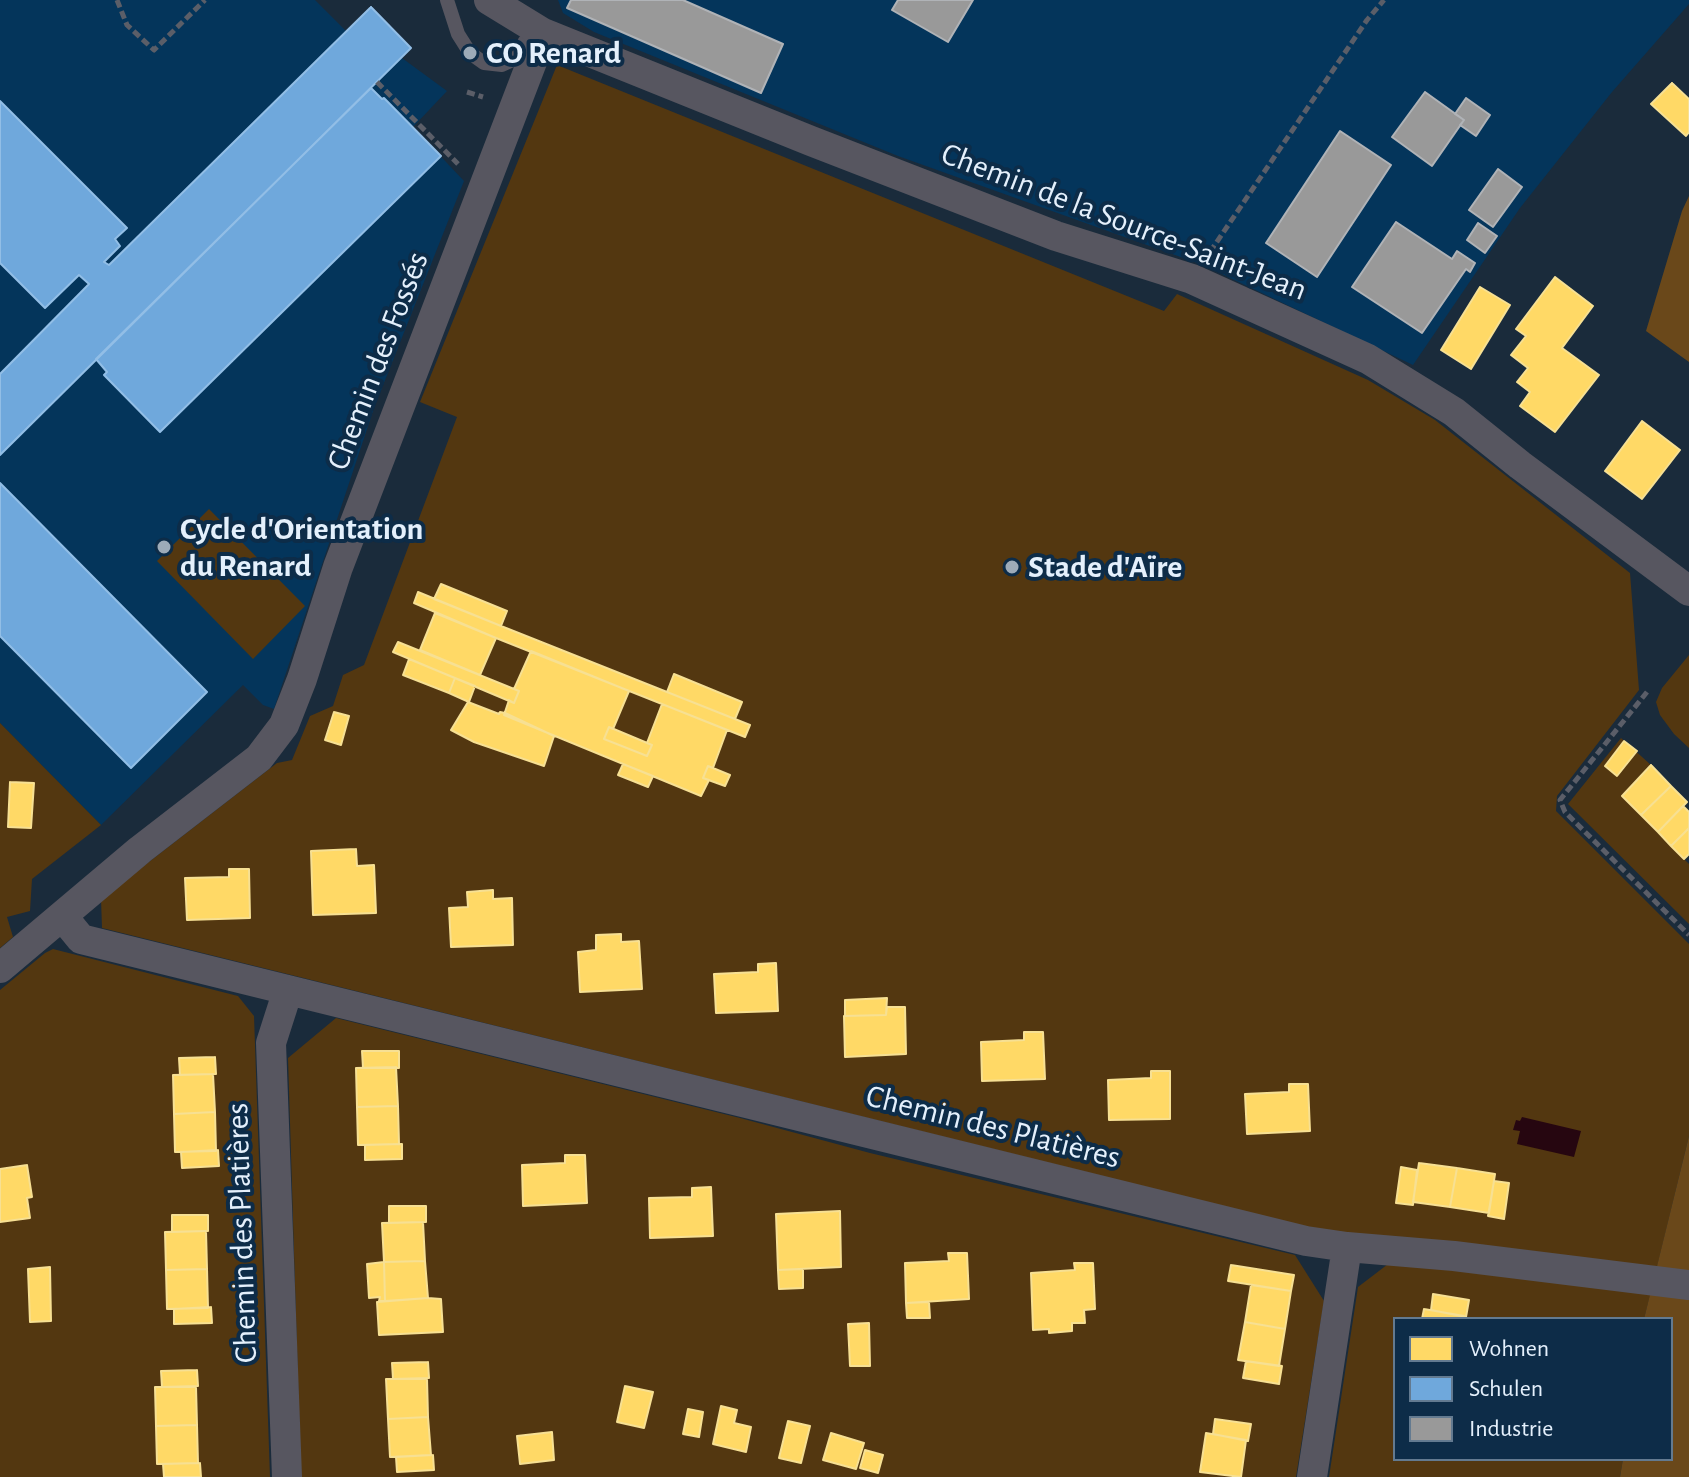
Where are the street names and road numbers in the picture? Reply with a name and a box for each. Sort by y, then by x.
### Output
street label: Chemin de la Source-Saint-Jean [936,135,1312,309]
street label: Chemin des Fossés [319,247,437,475]
street label: Chemin des Platières [862,1077,1124,1177]
street label: Chemin des Platières [218,1102,266,1364]

